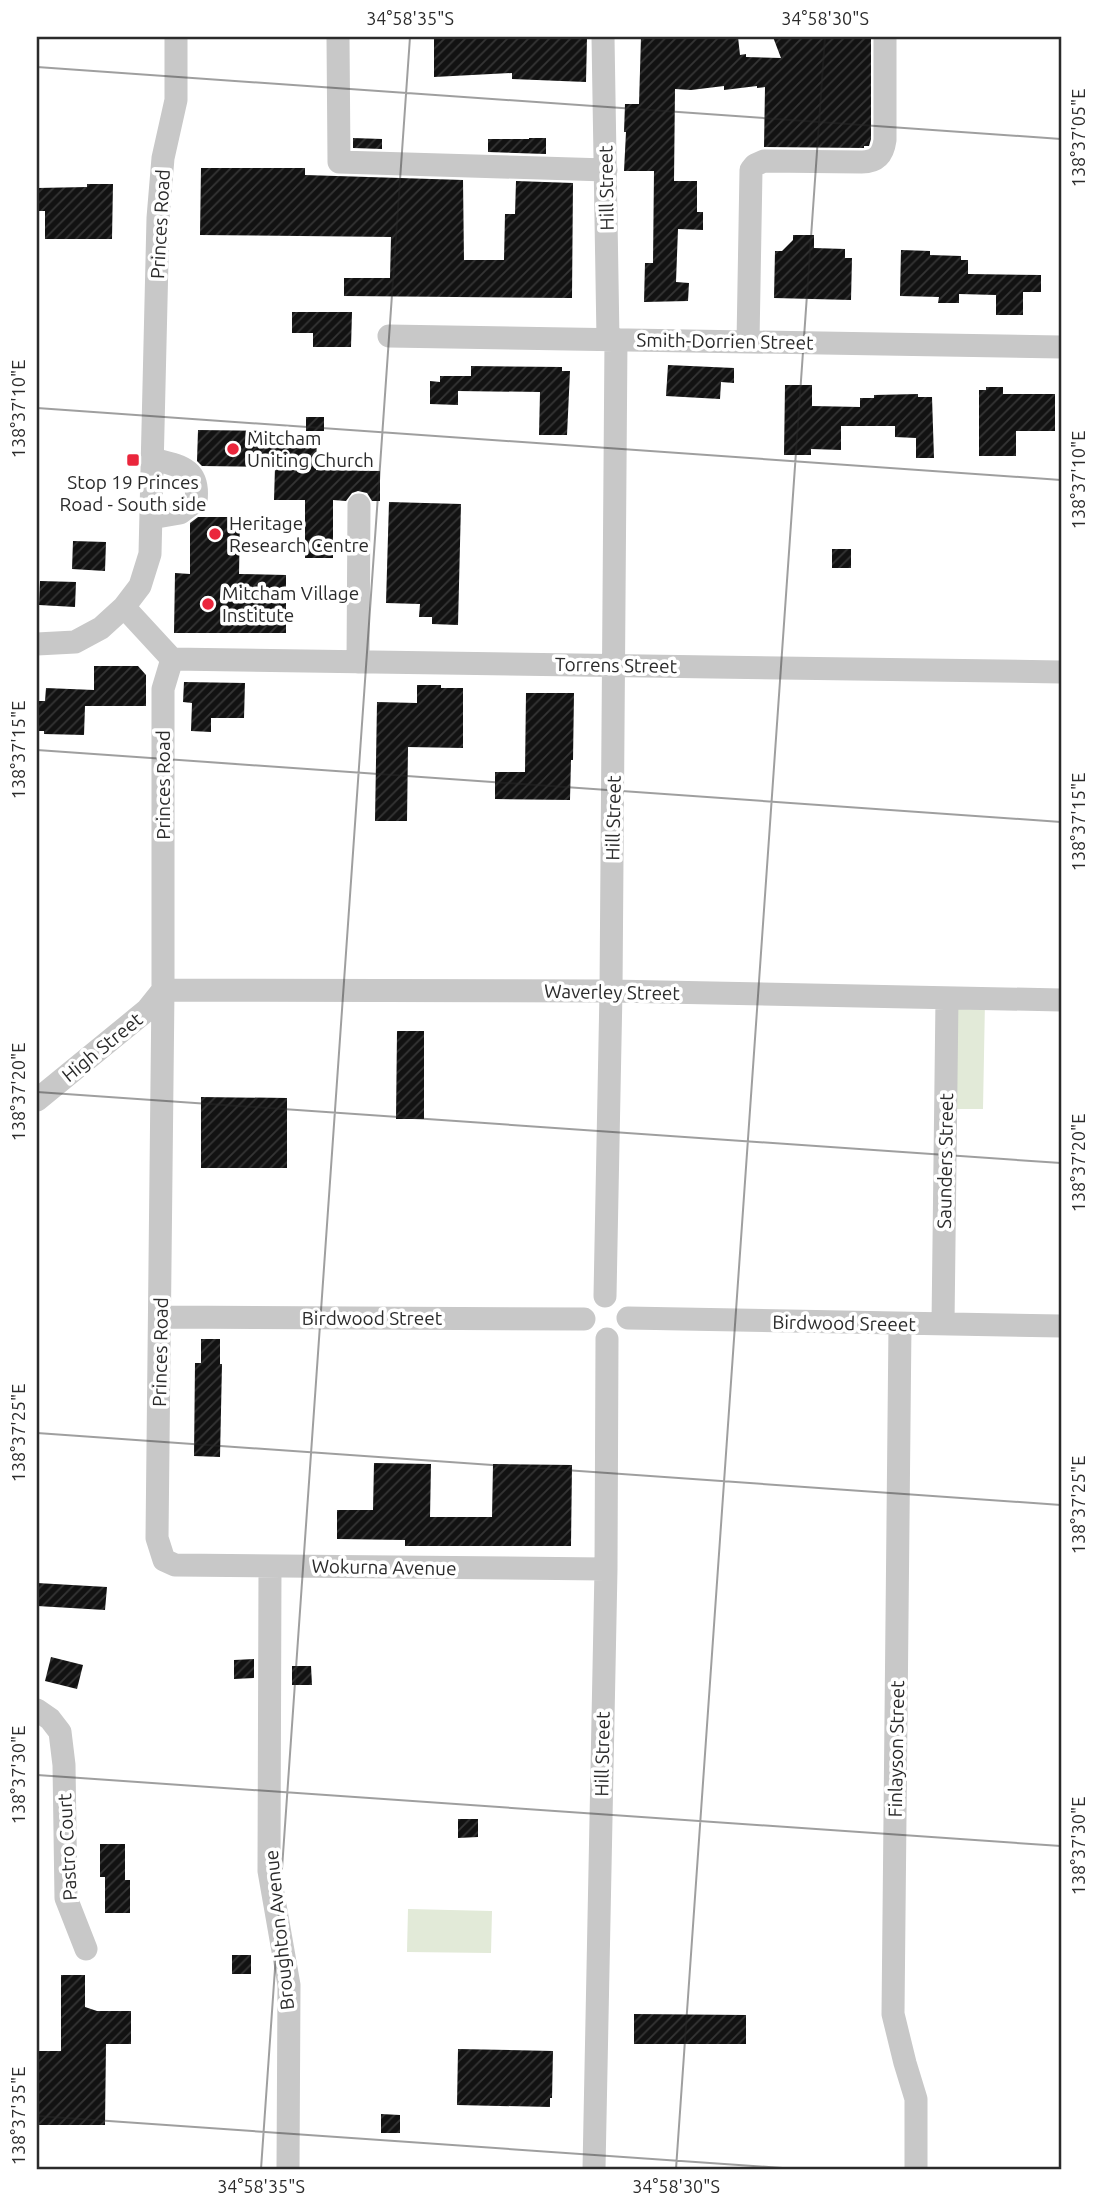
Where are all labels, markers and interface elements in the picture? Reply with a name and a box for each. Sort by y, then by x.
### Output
text: 34°58'35"S [366,8,454,28]
text: 34°58'30"S [781,8,869,28]
text: 138°37'05"E [1068,89,1088,187]
street label: Hill Street [594,145,618,231]
street label: Princes Road [146,169,174,279]
street label: Smith-Dorrien Street [636,328,814,354]
text: 138°37'10"E [8,360,28,458]
place label: Mitcham Uniting Church [247,427,374,471]
text: 138°37'10"E [1068,431,1088,529]
marker: Mitcham Uniting Church [225,441,241,457]
marker: Stop 19 Princes Road - South side [125,452,141,468]
place label: Stop 19 Princes Road - South side [59,471,207,515]
place label: Heritage Research Centre [229,512,369,556]
marker: Heritage Research Centre [207,526,223,542]
place label: Mitcham Village Institute [222,582,359,626]
marker: Mitcham Village Institute [200,596,216,612]
street label: Torrens Street [555,653,678,677]
text: 138°37'15"E [8,701,28,799]
street label: Princes Road [152,730,174,840]
text: 138°37'15"E [1068,773,1088,871]
street label: Hill Street [601,775,625,861]
street label: Waverley Street [544,980,681,1004]
street label: High Street [57,1008,147,1086]
text: 138°37'20"E [8,1043,28,1141]
street label: Saunders Street [933,1092,957,1229]
text: 138°37'20"E [1068,1114,1088,1212]
street label: Princes Road [148,1297,172,1407]
street label: Birdwood Street [302,1307,443,1329]
street label: Birdwood Sreeet [772,1311,916,1335]
text: 138°37'25"E [8,1384,28,1482]
text: 138°37'25"E [1068,1456,1088,1554]
street label: Wokurna Avenue [311,1555,457,1579]
street label: Finlayson Street [884,1680,908,1818]
street label: Hill Street [590,1711,614,1797]
text: 138°37'30"E [8,1726,28,1824]
street label: Pastro Court [53,1792,81,1901]
text: 138°37'30"E [1068,1797,1088,1895]
street label: Broughton Avenue [260,1849,298,2011]
text: 138°37'35"E [8,2067,28,2165]
text: 34°58'35"S [217,2176,305,2196]
text: 34°58'30"S [632,2176,720,2196]

